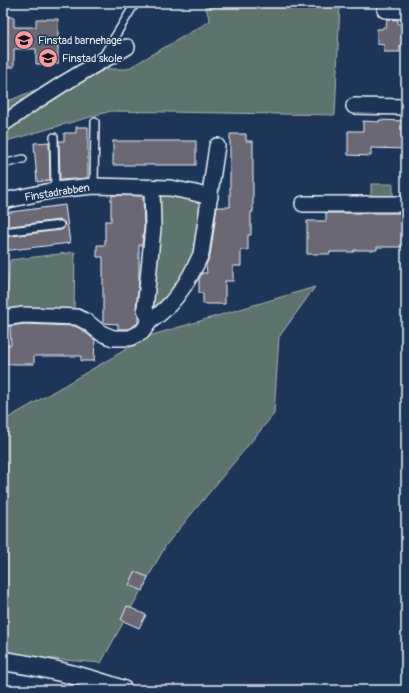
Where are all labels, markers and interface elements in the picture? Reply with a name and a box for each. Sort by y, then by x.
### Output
school or university icon: Finstad barnehage [13,29,35,51]
place label: Finstad barnehage [38,34,123,47]
school or university icon: Finstad skole [37,47,59,69]
place label: Finstad skole [62,52,123,65]
street label: Finstadrabben [24,181,90,204]

